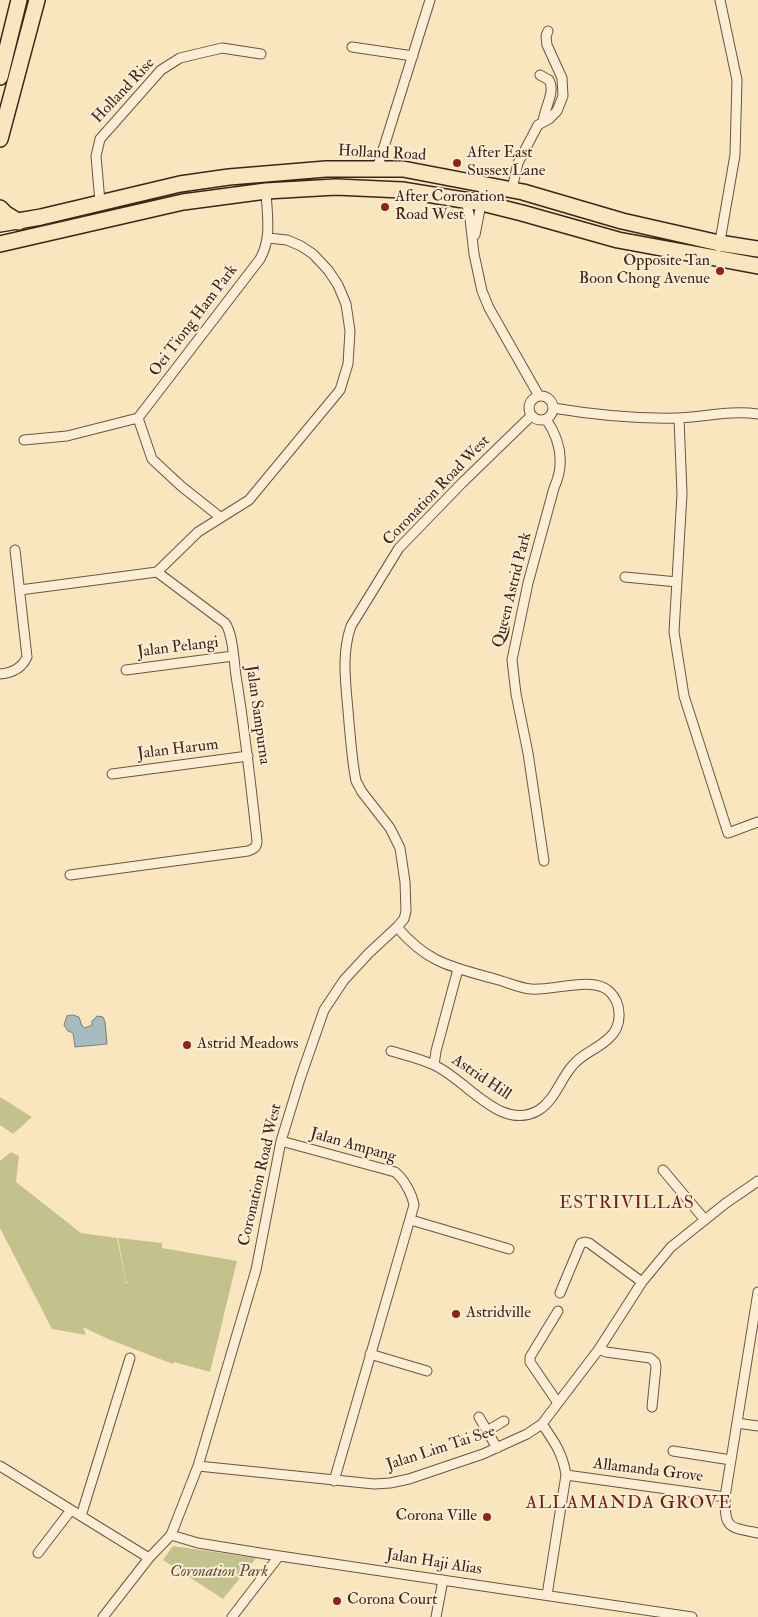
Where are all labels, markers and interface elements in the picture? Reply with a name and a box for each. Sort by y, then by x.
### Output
street label: Holland Rise [89,54,159,128]
street label: Holland Road [337,142,427,166]
place label: After East Sussex Lane [467,144,545,182]
marker: After East Sussex Lane [451,157,463,169]
place label: After Coronation Road West [395,188,505,226]
marker: After Coronation Road West [379,201,391,213]
place label: Opposite Tan Boon Chong Avenue [579,252,710,290]
street label: Oei Tiong Ham Park [146,261,242,381]
marker: Opposite Tan Boon Chong Avenue [714,265,726,277]
street label: Coronation Road West [380,432,494,550]
street label: Queen Astrid Park [489,530,537,650]
street label: Jalan Pelangi [136,633,220,663]
street label: Jalan Sampurna [241,664,273,766]
street label: Jalan Harum [136,736,220,764]
place label: Astrid Meadows [197,1035,299,1055]
marker: Astrid Meadows [181,1039,193,1051]
street label: Astrid Hill [448,1051,514,1105]
street label: Coronation Road West [235,1102,287,1248]
street label: Jalan Ampang [308,1125,398,1167]
district label: ESTRIVILLAS [558,1193,696,1215]
place label: Astridville [466,1304,531,1324]
marker: Astridville [450,1308,462,1320]
street label: Jalan Lim Tai See [384,1422,498,1476]
street label: Allamanda Grove [592,1455,704,1487]
district label: ALLAMANDA GROVE [524,1493,734,1515]
place label: Corona Ville [395,1507,477,1527]
marker: Corona Ville [481,1511,493,1523]
street label: Jalan Haji Alias [385,1546,483,1580]
park label: Coronation Park [170,1563,268,1583]
place label: Corona Court [347,1591,437,1611]
marker: Corona Court [331,1595,343,1607]

